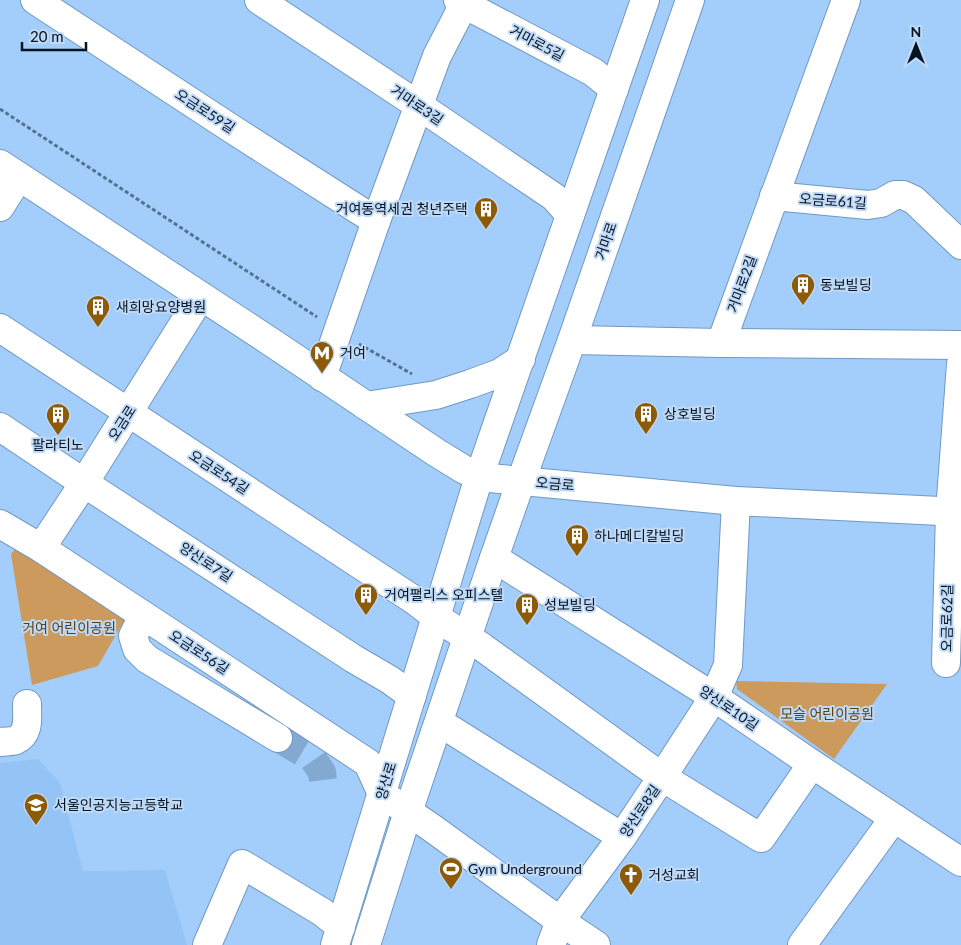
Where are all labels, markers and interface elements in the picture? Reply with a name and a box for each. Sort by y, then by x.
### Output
scale bar [22,20,86,52]
north arrow [891,20,941,70]
street label: 거마로5길 [507,21,568,64]
text: N [911,23,921,40]
text: 20 m [30,27,64,45]
street label: 거마로3길 [388,81,447,128]
street label: 오금로59길 [172,85,238,136]
street label: 오금로61길 [799,190,867,211]
building icon: 거여동역세권 청년주택 [473,196,499,230]
place label: 거여동역세권 청년주택 [336,200,468,217]
street label: 거마로 [591,220,620,262]
street label: 거마로2길 [723,253,760,315]
building icon: 동보빌딩 [790,272,816,306]
place label: 동보빌딩 [820,276,872,293]
building icon: 새희망요양병원 [85,294,111,328]
place label: 새희망요양병원 [116,298,206,315]
metro station icon: 거여 [309,340,335,374]
place label: 거여 [340,344,366,361]
building icon: 상호빌딩 [633,401,659,435]
building icon: 팔라티노 [45,402,71,436]
street label: 오금로 [104,402,139,444]
place label: 상호빌딩 [664,405,716,422]
place label: 팔라티노 [32,436,84,453]
street label: 오금로54길 [186,446,252,497]
street label: 오금로 [535,473,575,494]
building icon: 하나메디칼빌딩 [564,523,590,557]
place label: 하나메디칼빌딩 [594,527,684,544]
street label: 양산로7길 [177,538,236,585]
building icon: 거여팰리스 오피스텔 [353,582,379,616]
street label: 오금로62길 [937,584,956,652]
place label: 거여팰리스 오피스텔 [384,586,504,603]
building icon: 성보빌딩 [514,592,540,626]
place label: 성보빌딩 [544,596,596,613]
park label: 거여 어린이공원 [22,619,116,636]
street label: 오금로56길 [166,626,232,677]
street label: 양산로10길 [696,682,762,734]
park label: 모슬 어린이공원 [780,705,874,722]
street label: 양산로 [372,760,399,802]
street label: 양산로8길 [616,781,663,840]
school or university icon: 서울인공지능고등학교 [23,792,49,826]
place label: 서울인공지능고등학교 [54,796,183,813]
sports icon: Gym Underground [438,856,464,890]
place label: Gym Underground [468,860,582,877]
church icon: 거성교회 [618,862,644,896]
place label: 거성교회 [648,866,700,883]

